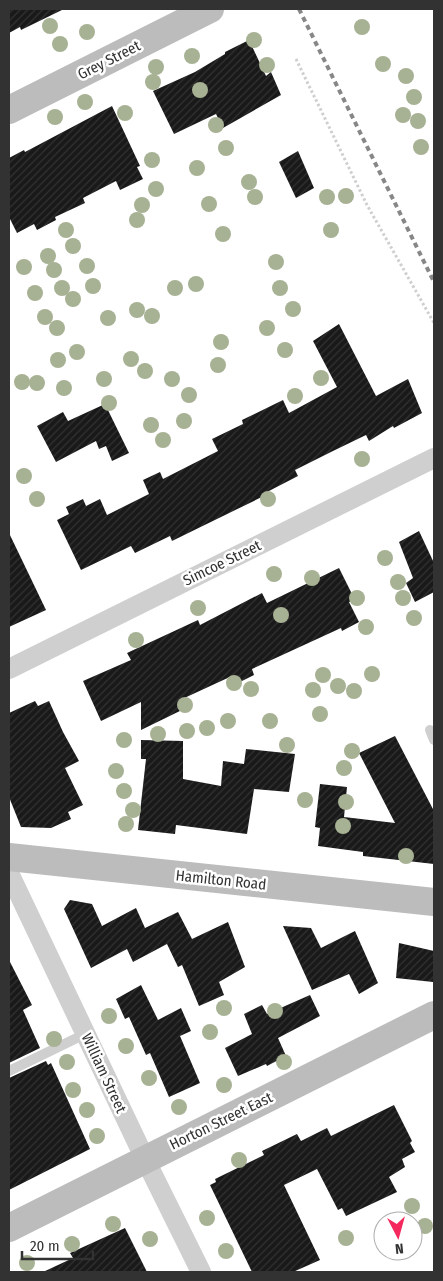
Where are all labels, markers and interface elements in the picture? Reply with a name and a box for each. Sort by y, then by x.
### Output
street label: Grey Street [75,37,143,83]
street label: Simcoe Street [180,536,264,590]
street label: Hamilton Road [175,866,267,894]
street label: William Street [78,1030,130,1116]
street label: Horton Street East [167,1088,275,1154]
north arrow [373,1211,423,1261]
scale bar [22,1228,94,1260]
text: 20 m [30,1237,60,1255]
text: N [394,1240,404,1257]

